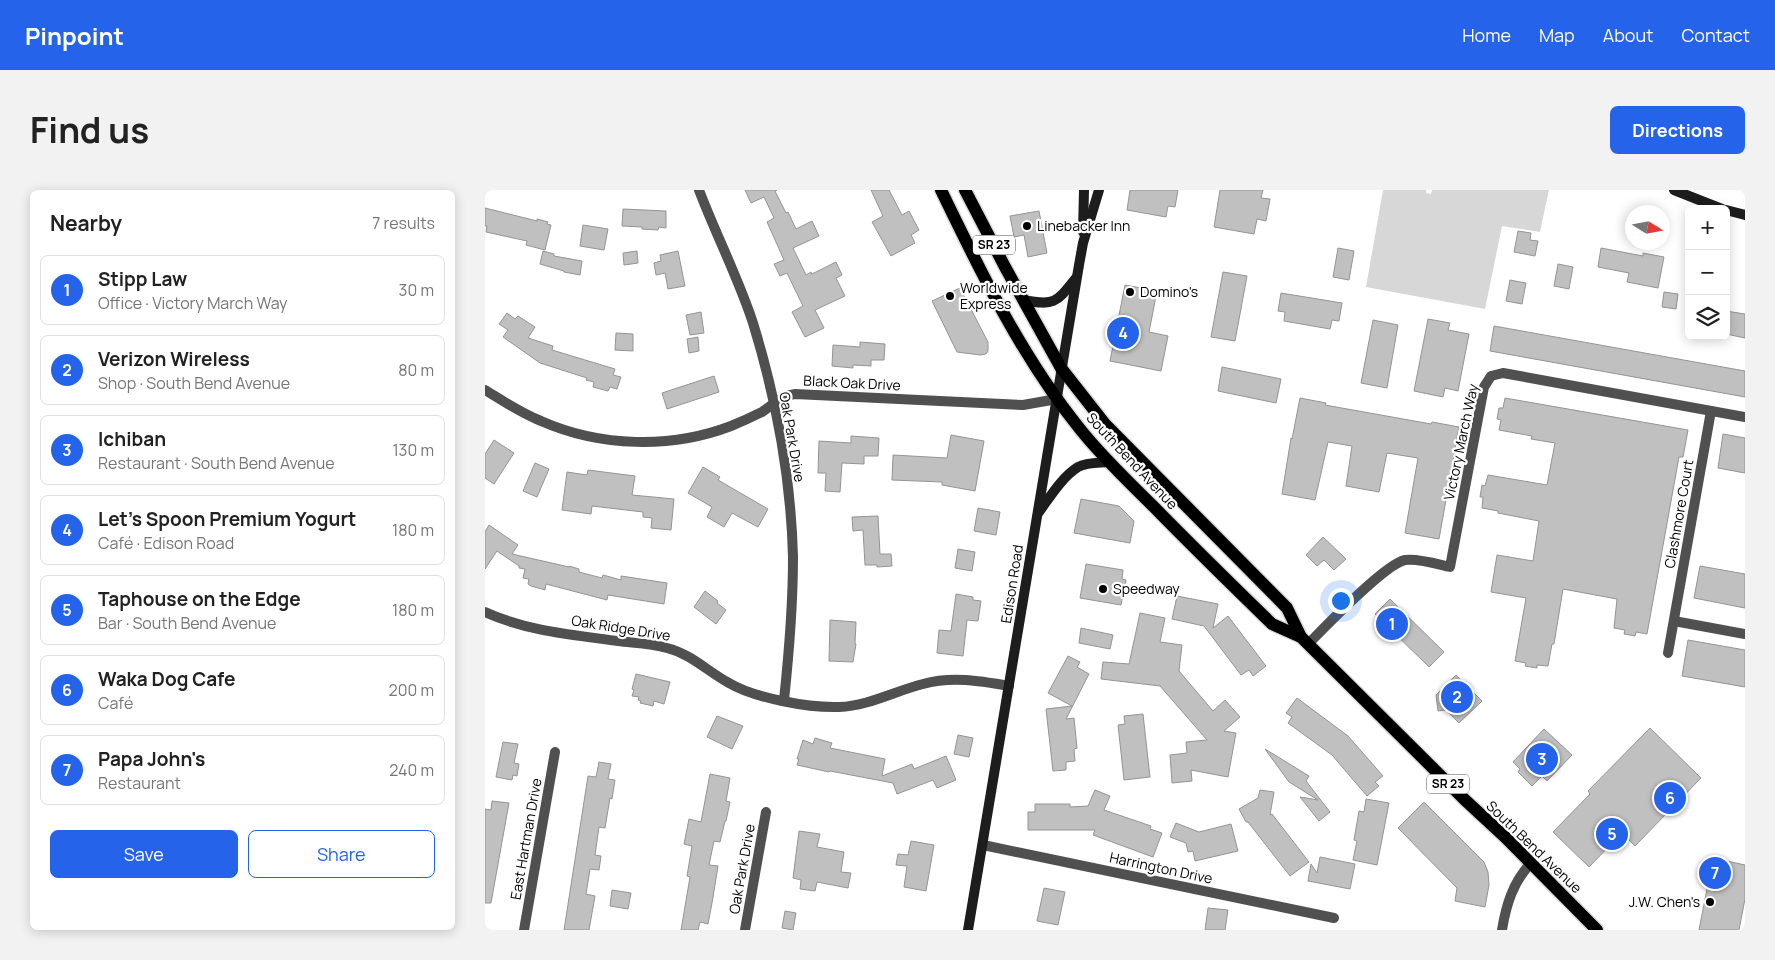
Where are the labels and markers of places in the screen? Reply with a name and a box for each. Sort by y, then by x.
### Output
place label: Linebacker Inn [1037,216,1130,235]
marker: Linebacker Inn [1021,220,1033,232]
place label: Worldwide Express [960,278,1028,313]
place label: Domino's [1140,282,1198,301]
marker: Domino's [1124,286,1136,298]
marker: Worldwide Express [944,290,956,302]
pin: 4 [1107,314,1139,352]
place label: Speedway [1113,579,1180,598]
marker: Speedway [1097,583,1109,595]
pin: 1 [1376,605,1408,643]
pin: 2 [1441,678,1473,716]
pin: 3 [1526,740,1558,778]
pin: 6 [1654,779,1686,817]
pin: 5 [1596,815,1628,853]
pin: 7 [1699,854,1731,892]
place label: J.W. Chen's [1629,892,1700,911]
marker: J.W. Chen's [1704,896,1716,908]

